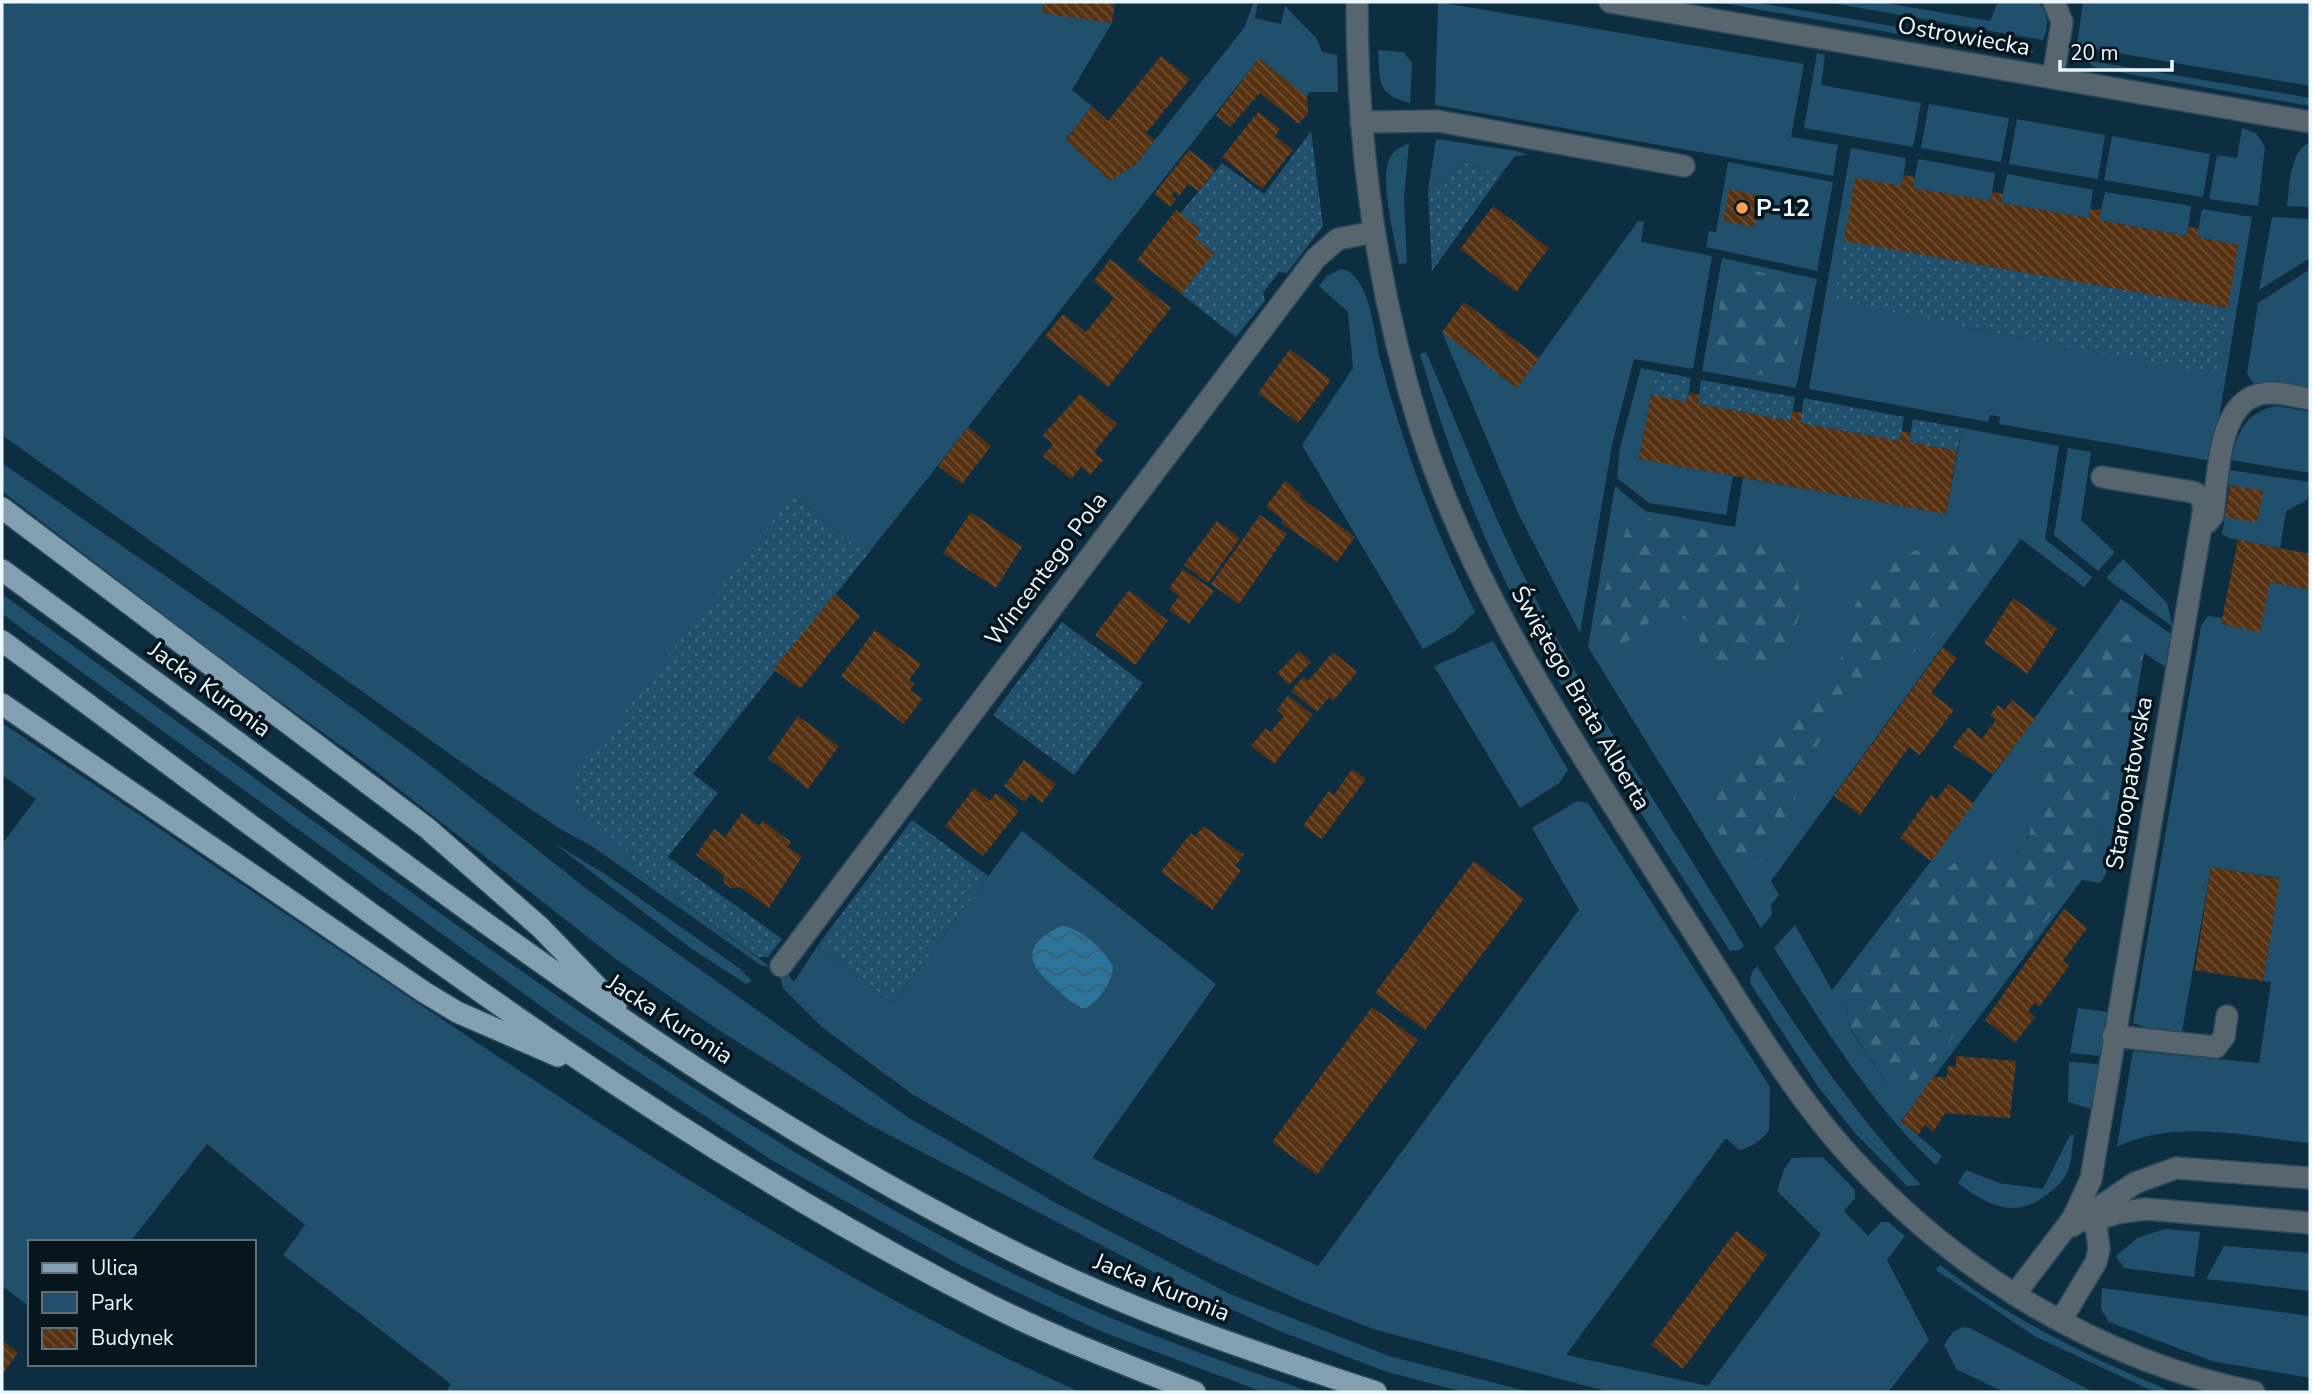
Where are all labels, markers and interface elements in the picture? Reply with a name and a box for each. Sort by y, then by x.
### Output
street label: Ostrowiecka [1895,9,2033,63]
scale bar [2060,28,2172,72]
text: 20 m [2070,39,2119,67]
place label: P-12 [1756,192,1810,224]
marker: P-12 [1734,200,1750,216]
street label: Wincentego Pola [977,485,1115,653]
street label: Świętego Brata Alberta [1504,580,1658,816]
street label: Jacka Kuronia [141,633,278,744]
street label: Staroopatowska [2098,694,2160,872]
street label: Jacka Kuronia [600,966,739,1072]
legend [28,1240,256,1366]
street label: Jacka Kuronia [1088,1245,1235,1329]
text: Ulica [91,1254,138,1282]
text: Park [91,1289,133,1317]
text: Budynek [91,1324,174,1352]

